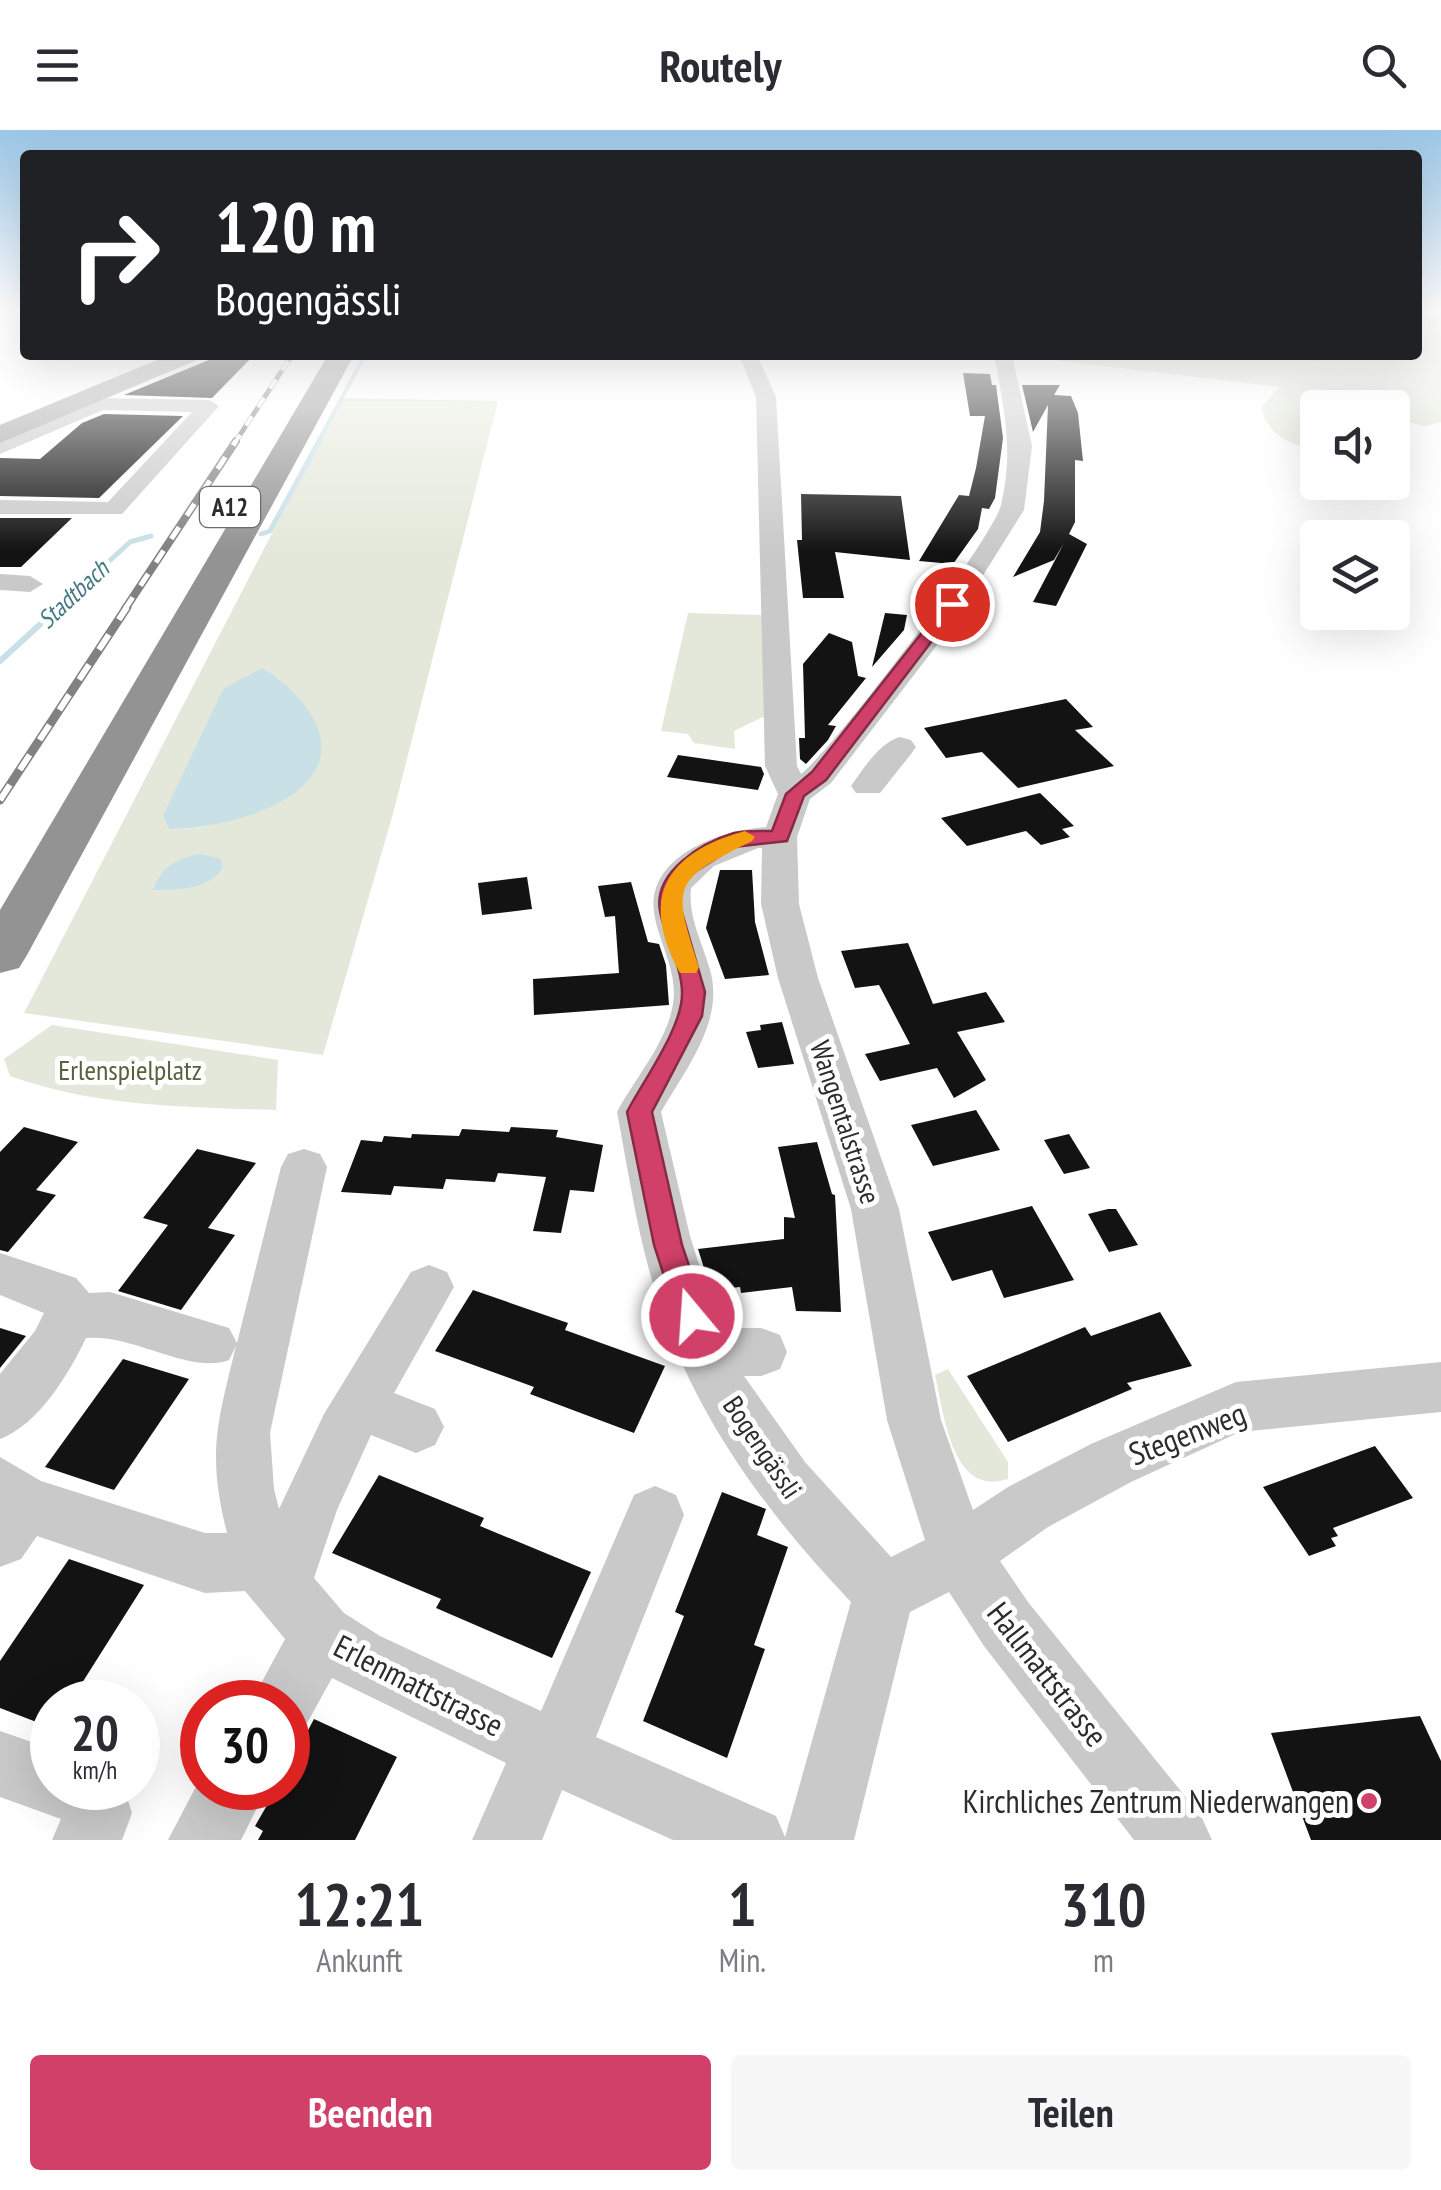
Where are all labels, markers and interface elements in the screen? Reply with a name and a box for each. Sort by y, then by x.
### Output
text: Routely [659,36,782,94]
icon: menu [30,38,85,93]
icon: search [1356,38,1411,93]
text: 120 m [215,181,376,271]
icon: right [50,190,180,320]
text: Bogengässli [215,269,402,327]
map controls [1300,390,1410,630]
button: sound [1300,390,1410,500]
road number: A12 [200,487,260,527]
button: layers [1300,520,1410,630]
water label: Stadtbach [31,552,117,635]
pin [910,562,995,647]
icon: arrive [925,577,980,632]
street label: Wangentalstrasse [802,1036,890,1208]
park label: Erlenspielplatz [58,1051,202,1088]
position arrow [640,1264,744,1368]
street label: Bogengässli [715,1389,811,1505]
street label: Stegenweg [1123,1392,1251,1474]
street label: Hallmattstrasse [978,1593,1118,1755]
street label: Erlenmattstrasse [327,1624,511,1746]
speed limit sign: 30 [180,1680,310,1810]
text: 20 [71,1700,119,1765]
text: km/h [73,1754,117,1786]
place label: Kirchliches Zentrum Niederwangen [963,1780,1349,1822]
marker: Kirchliches Zentrum Niederwangen [1358,1790,1380,1812]
text: 12:21 [295,1865,424,1943]
text: 1 [728,1865,757,1943]
text: 310 [1060,1865,1146,1943]
text: Ankunft [316,1939,403,1981]
text: Min. [719,1939,766,1981]
text: m [1093,1939,1114,1981]
button: Beenden [30,2055,711,2170]
button: Teilen [731,2055,1411,2170]

